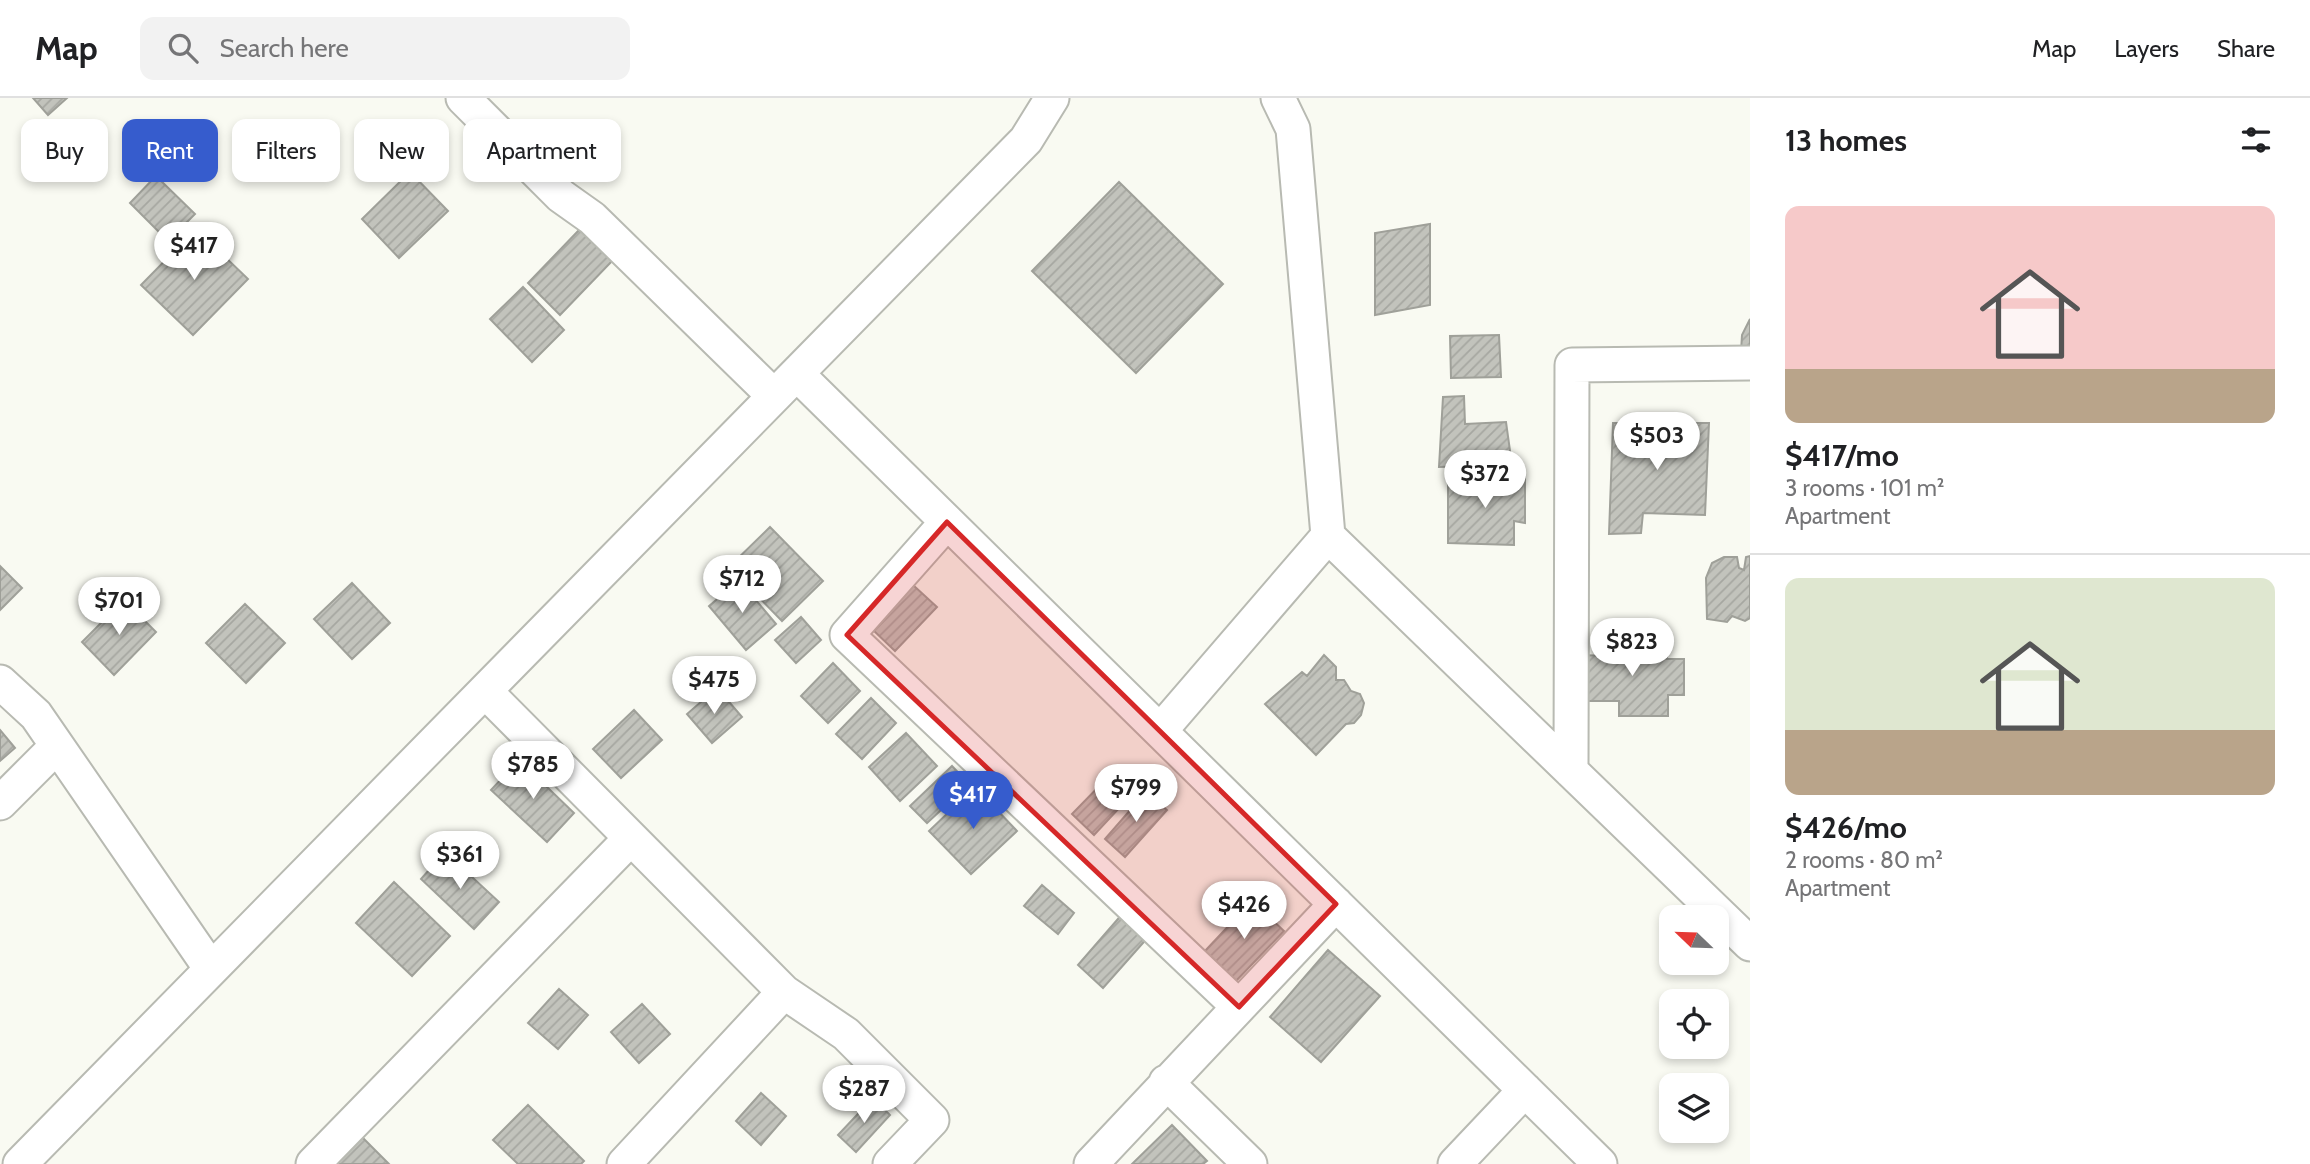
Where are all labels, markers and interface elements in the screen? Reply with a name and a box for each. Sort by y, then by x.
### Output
search box [140,17,630,80]
text: Map [35,28,98,68]
icon: search [164,29,202,67]
text: Search here [220,32,349,64]
text: Map [2032,34,2076,63]
text: Layers [2114,34,2179,63]
text: Share [2217,34,2275,63]
chip: Buy [21,119,108,182]
chip: Rent [122,119,218,182]
chip: Filters [232,119,340,182]
chip: New [354,119,449,182]
chip: Apartment [463,119,621,182]
icon: filters [2237,121,2275,159]
text: 13 homes [1785,122,1907,159]
pin: $417 [153,222,235,282]
text: $417 [170,231,218,259]
icon: home [1967,251,2093,377]
pin: $503 [1616,412,1698,472]
text: $503 [1630,421,1684,449]
text: $417/mo [1785,437,1899,474]
pin: $372 [1444,450,1526,510]
text: $372 [1460,459,1510,487]
text: 3 rooms · 101 m² [1785,474,1944,502]
text: Apartment [1785,502,1890,530]
pin: $712 [701,556,783,615]
text: $712 [719,564,765,592]
pin: $701 [78,578,160,637]
text: $701 [94,586,144,614]
pin: $823 [1591,618,1673,678]
icon: home [1967,623,2093,749]
text: $823 [1606,627,1658,655]
pin: $475 [673,656,755,716]
text: $475 [688,665,740,693]
pin: $785 [492,742,574,801]
text: $785 [507,750,559,778]
pin: $799 [1095,764,1177,824]
pin: $417 [932,772,1014,831]
text: $799 [1111,773,1161,801]
text: $417 [949,780,997,808]
text: $426/mo [1785,809,1907,846]
pin: $361 [419,832,501,891]
text: $361 [436,840,484,868]
text: 2 rooms · 80 m² [1785,846,1943,874]
text: Apartment [1785,874,1890,902]
pin: $426 [1203,882,1285,941]
text: $426 [1218,890,1270,918]
north arrow [1659,905,1729,975]
map controls [1659,905,1729,1143]
button: locate [1659,989,1729,1059]
pin: $287 [823,1066,905,1125]
button: layers [1659,1073,1729,1143]
text: $287 [838,1074,890,1102]

